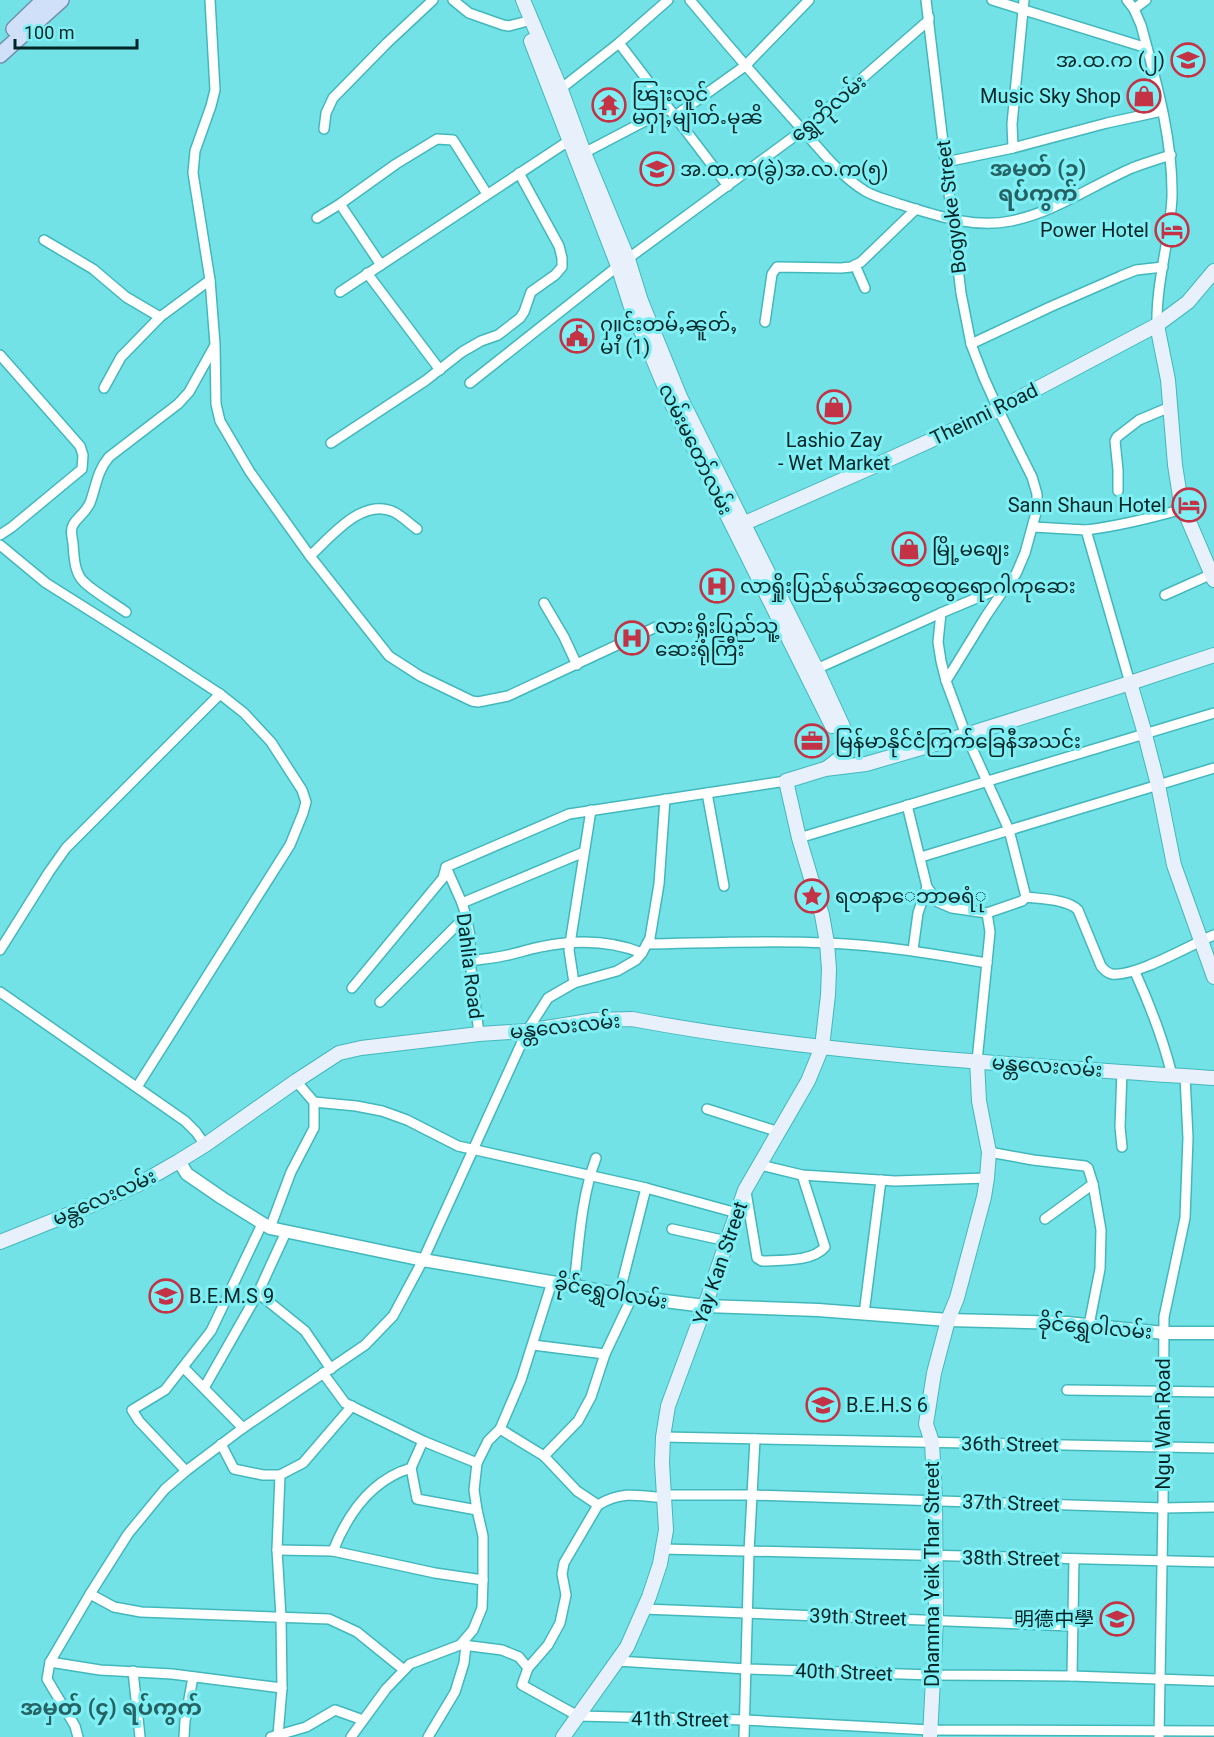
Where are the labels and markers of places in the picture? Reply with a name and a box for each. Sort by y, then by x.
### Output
school or university icon: အ.ထ.က (၂) [1170,42,1206,78]
place label: အ.ထ.က (၂) [1056,48,1165,76]
shop icon: Music Sky Shop [1126,78,1162,114]
place label: ၽြႃးလူင် မႁႃႇမျၢတ်ႉမုၼိ [632,80,763,134]
place label: Music Sky Shop [980,84,1121,108]
temple icon: ၽြႃးလူင် မႁႃႇမျၢတ်ႉမုၼိ [591,87,627,123]
school or university icon: အ.ထ.က(ခွဲ)အ.လ.က(၅) [639,151,675,187]
place label: အ.ထ.က(ခွဲ)အ.လ.က(၅) [680,157,888,185]
hotel icon: Power Hotel [1154,212,1190,248]
place label: Power Hotel [1040,218,1149,242]
place label: ႁူင်းတမ်ႇၼူတ်ႇ မၢႆ (1) [600,310,737,359]
public building icon: ႁူင်းတမ်ႇၼူတ်ႇ မၢႆ (1) [559,318,595,354]
shop icon: Lashio Zay - Wet Market [816,389,852,425]
place label: Lashio Zay - Wet Market [778,428,890,475]
hotel icon: Sann Shaun Hotel [1171,487,1207,523]
place label: Sann Shaun Hotel [1008,493,1166,517]
shop icon: မြို့မဈေး [891,531,927,567]
place label: မြို့မဈေး [932,535,1010,565]
hospital icon: လာရှိုးပြည်နယ်အထွေထွေရောဂါကုဆေး [699,568,735,604]
place label: လာရှိုးပြည်နယ်အထွေထွေရောဂါကုဆေး [740,572,1076,603]
place label: လားရှိုးပြည်သူ့ ဆေးရုံကြီး [655,612,780,666]
hospital icon: လားရှိုးပြည်သူ့ ဆေးရုံကြီး [614,620,650,656]
office icon: မြန်မာနိုင်ငံကြက်ခြေနီအသင်း [794,723,830,759]
place label: မြန်မာနိုင်ငံကြက်ခြေနီအသင်း [835,727,1081,758]
place icon: ရတနာေဘာဓရံု [794,878,830,914]
place label: ရတနာေဘာဓရံု [835,884,987,913]
school or university icon: B.E.M.S 9 [148,1278,184,1314]
place label: B.E.M.S 9 [189,1284,274,1308]
school or university icon: B.E.H.S 6 [805,1387,841,1423]
place label: B.E.H.S 6 [846,1393,928,1417]
school or university icon: 明德中學 [1099,1601,1135,1637]
place label: 明德中學 [1014,1607,1094,1631]

